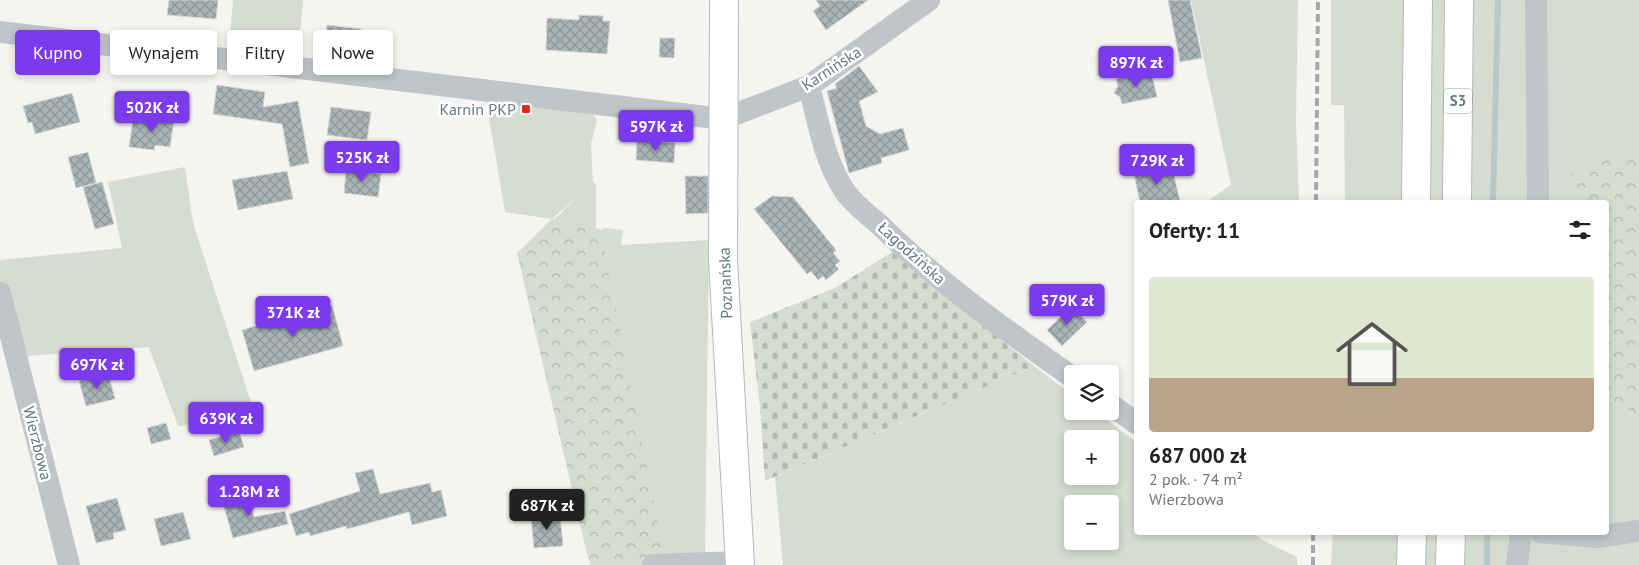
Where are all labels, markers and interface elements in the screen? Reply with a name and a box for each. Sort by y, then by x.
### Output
chip: Kupno [15,30,100,75]
chip: Wynajem [110,30,217,75]
chip: Filtry [227,30,303,75]
chip: Nowe [313,30,393,75]
street label: Karnińska [798,41,864,95]
pin: 897K zł [1090,46,1182,88]
text: 897K zł [1109,52,1163,72]
road number: S3 [1444,88,1472,114]
pin: 502K zł [106,90,198,133]
text: 502K zł [125,97,179,117]
place label: Karnin PKP [440,99,516,119]
marker: Karnin PKP [520,103,532,115]
pin: 597K zł [610,110,702,152]
text: 597K zł [629,116,683,136]
pin: 525K zł [316,140,408,183]
pin: 729K zł [1111,144,1203,186]
text: 525K zł [335,147,389,167]
text: 729K zł [1130,150,1184,170]
icon: filters [1566,216,1594,244]
street label: Łagodzińska [874,217,950,289]
text: Oferty: 11 [1149,217,1240,244]
street label: Poznańska [714,247,736,319]
pin: 579K zł [1021,284,1113,326]
text: 579K zł [1040,290,1094,310]
pin: 371K zł [247,296,339,338]
text: 371K zł [266,302,320,322]
icon: home [1327,309,1417,399]
pin: 697K zł [51,348,143,390]
text: 697K zł [70,354,124,374]
map controls [1064,365,1119,550]
button: layers [1064,365,1119,420]
pin: 639K zł [180,402,272,444]
street label: Wierzbowa [19,404,57,482]
text: 639K zł [199,408,253,428]
button: + [1064,430,1119,485]
text: 687 000 zł [1149,442,1246,469]
text: 2 pok. · 74 m² [1149,469,1243,489]
pin: 1.28M zł [197,474,301,517]
text: 1.28M zł [219,481,279,501]
pin: 687K zł [501,488,593,531]
text: Wierzbowa [1149,489,1224,509]
text: 687K zł [520,495,574,515]
button: − [1064,495,1119,550]

